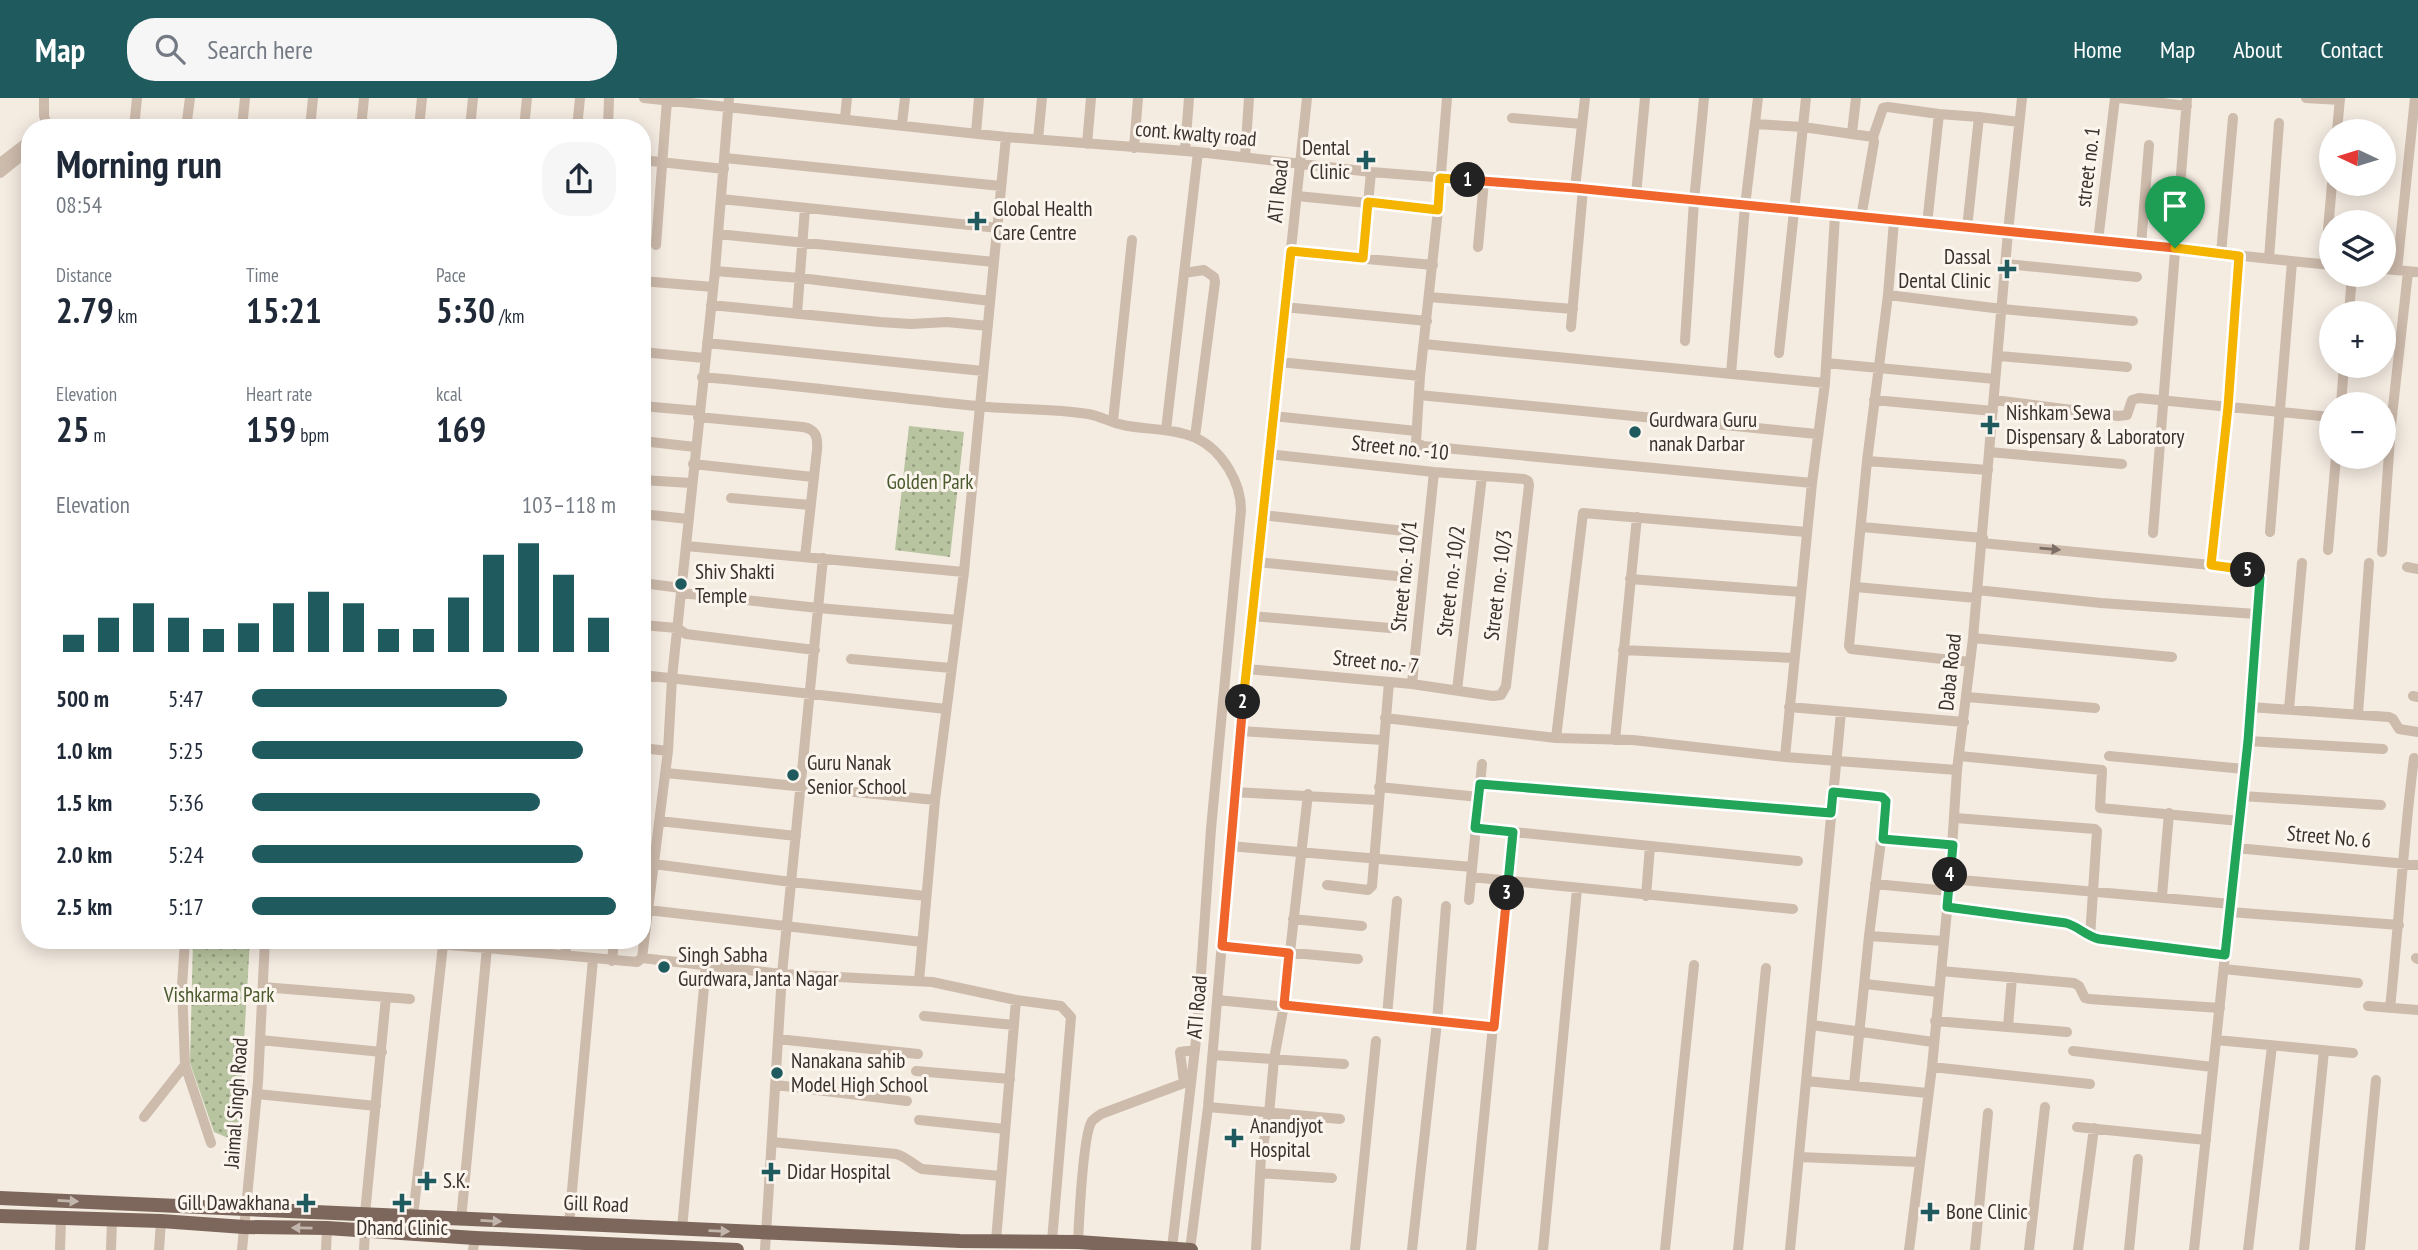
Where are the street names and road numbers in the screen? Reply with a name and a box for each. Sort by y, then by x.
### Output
street label: cont. kwalty road [1134,115,1258,152]
street label: street no. 1 [2069,125,2106,209]
street label: ATI Road [1261,158,1294,224]
street label: Street no. -10 [1350,429,1450,466]
street label: Street no.- 10/1 [1384,519,1423,633]
street label: Street no.- 10/2 [1430,524,1471,638]
street label: Street no.- 10/3 [1477,528,1518,642]
street label: Daba Road [1932,632,1967,712]
street label: Street no.- 7 [1332,644,1420,679]
street label: Street No. 6 [2286,819,2372,854]
street label: ATI Road [1180,974,1213,1040]
street label: Jaimal Singh Road [217,1037,254,1170]
street label: Gill Road [563,1189,629,1218]

